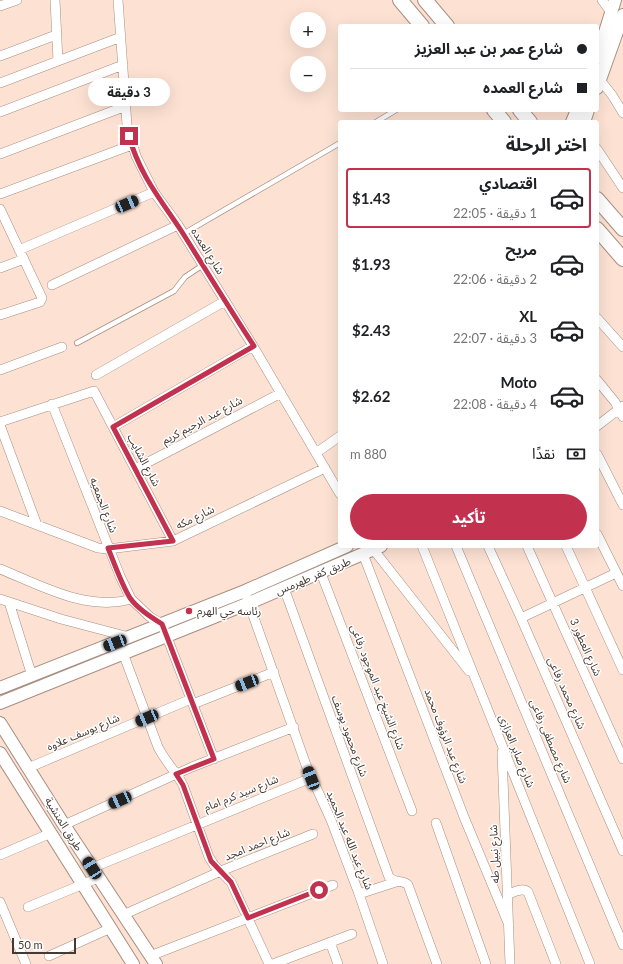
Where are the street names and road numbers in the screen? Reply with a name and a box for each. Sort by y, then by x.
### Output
street label: شارع العمده [187,225,228,278]
street label: شارع عبد الرحيم كريم [159,393,246,449]
street label: شارع الشايب [123,431,164,490]
street label: شارع الجمعيه [86,475,121,535]
street label: شارع مكه [174,502,217,533]
street label: طريق كفر طهرمس [273,554,353,598]
street label: شارع العطور 3 [566,616,605,679]
street label: شارع الشيخ عبد الموجود رفاعى [347,622,409,752]
street label: شارع محمد رفاعى [544,655,589,732]
street label: شارع عبد الرؤوف محمد [421,687,471,786]
street label: شارع محمود يوسف [328,693,371,779]
street label: شارع مصطفى رفاعى [526,697,575,786]
street label: شارع يوسف علاوه [44,710,122,755]
street label: شارع صابر العزازى [495,712,538,790]
street label: شارع سيد كرم امام [202,772,281,815]
street label: شارع عبد الله عبد الحميد [323,788,376,892]
street label: طريق المنشية [42,794,86,854]
street label: شارع احمد امجد [222,824,293,864]
street label: شارع نبيل طه [486,824,503,884]

